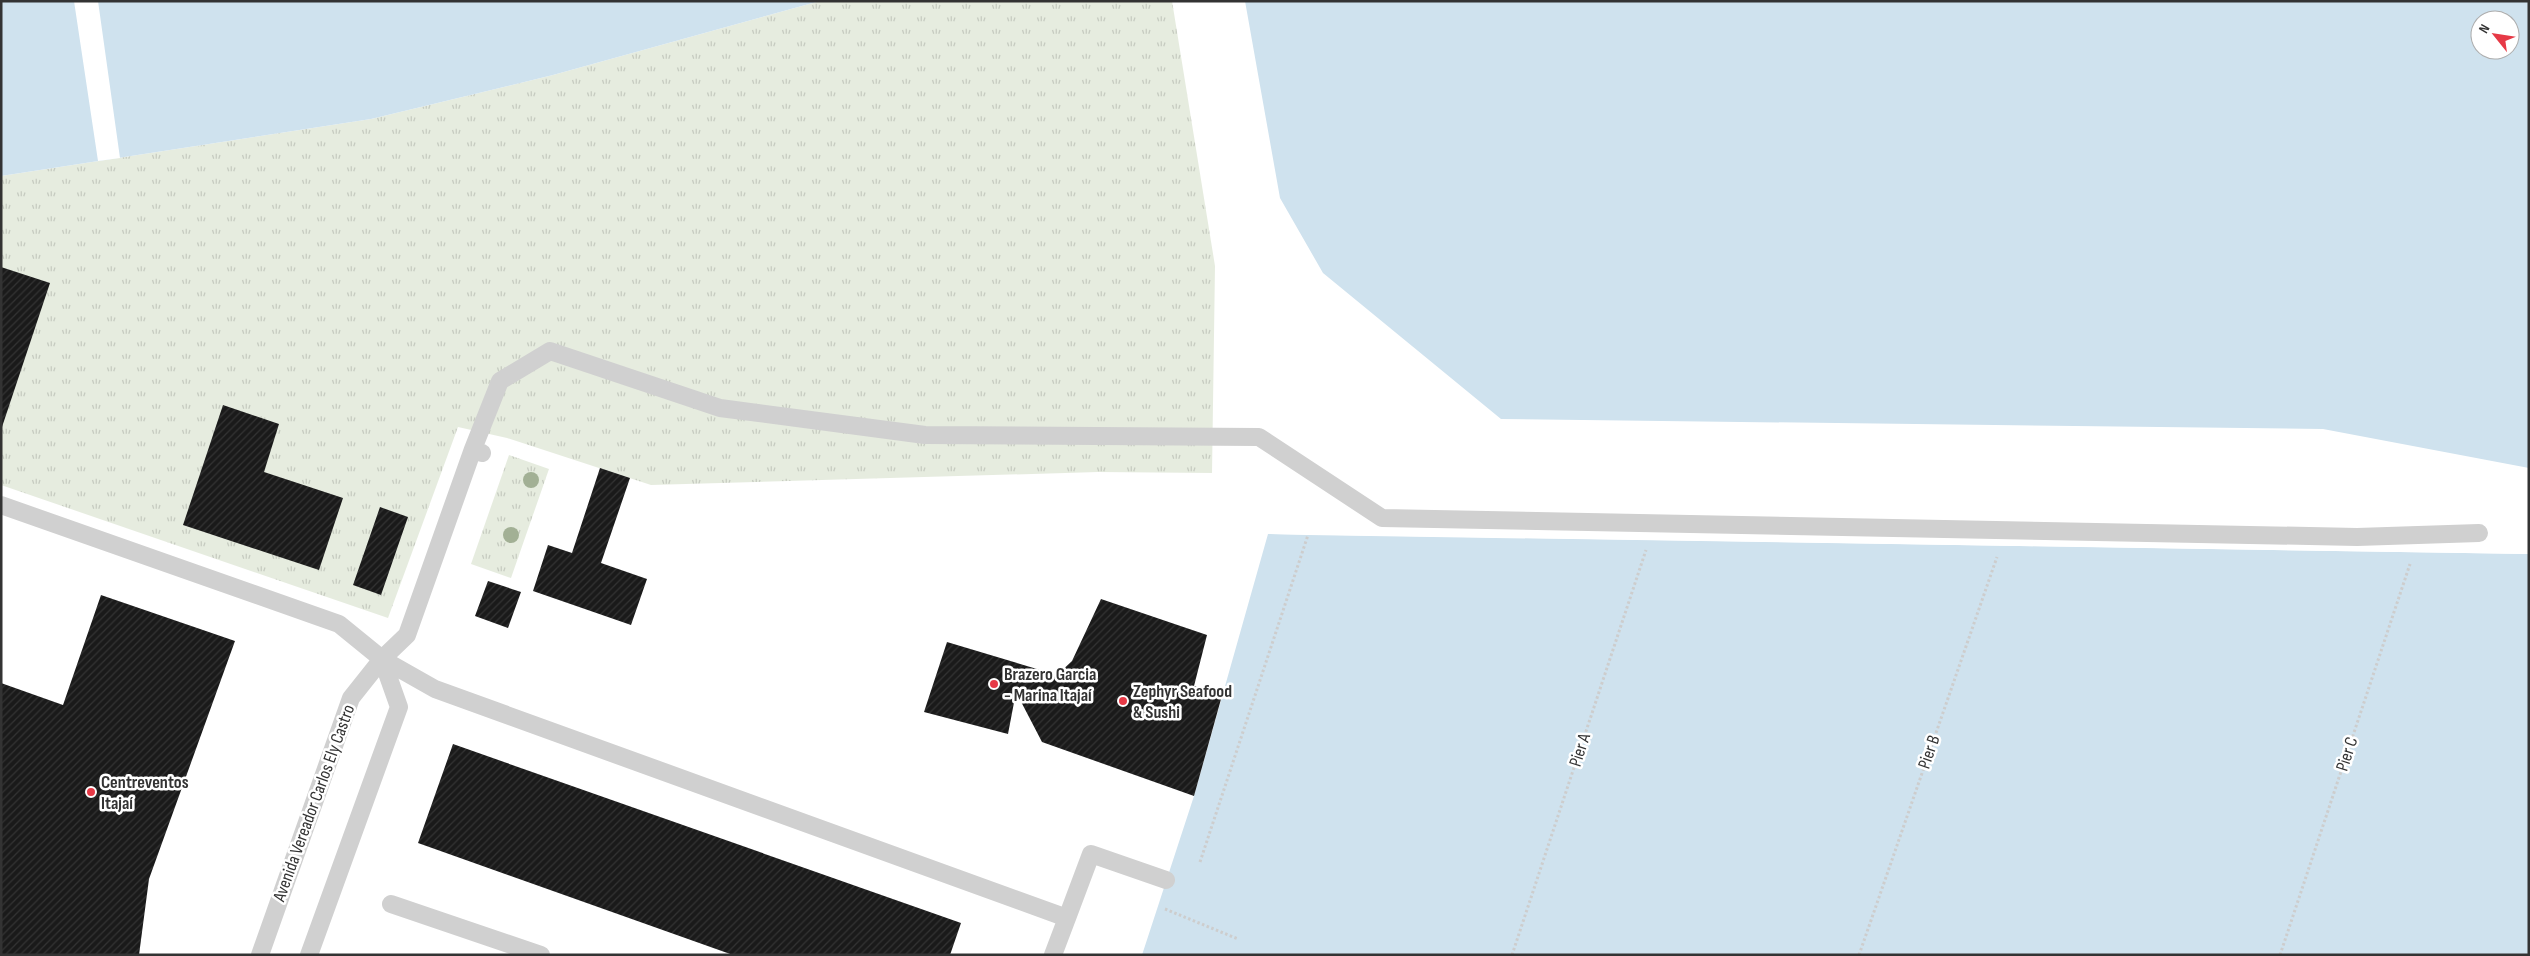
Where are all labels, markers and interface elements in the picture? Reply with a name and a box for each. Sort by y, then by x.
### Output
north arrow [2470,10,2520,60]
text: N [2475,21,2493,36]
place label: Brazero Garcia - Marina Itajaí [1004,664,1096,706]
marker: Brazero Garcia - Marina Itajaí [988,678,1000,690]
place label: Zephyr Seafood & Sushi [1133,681,1232,723]
marker: Zephyr Seafood & Sushi [1117,695,1129,707]
street label: Avenida Vereador Carlos Ely Castro [268,702,359,905]
street label: Pier A [1565,730,1595,769]
street label: Pier B [1914,732,1944,772]
street label: Pier C [2332,734,2362,774]
place label: Centreventos Itajaí [101,772,189,814]
marker: Centreventos Itajaí [85,786,97,798]

